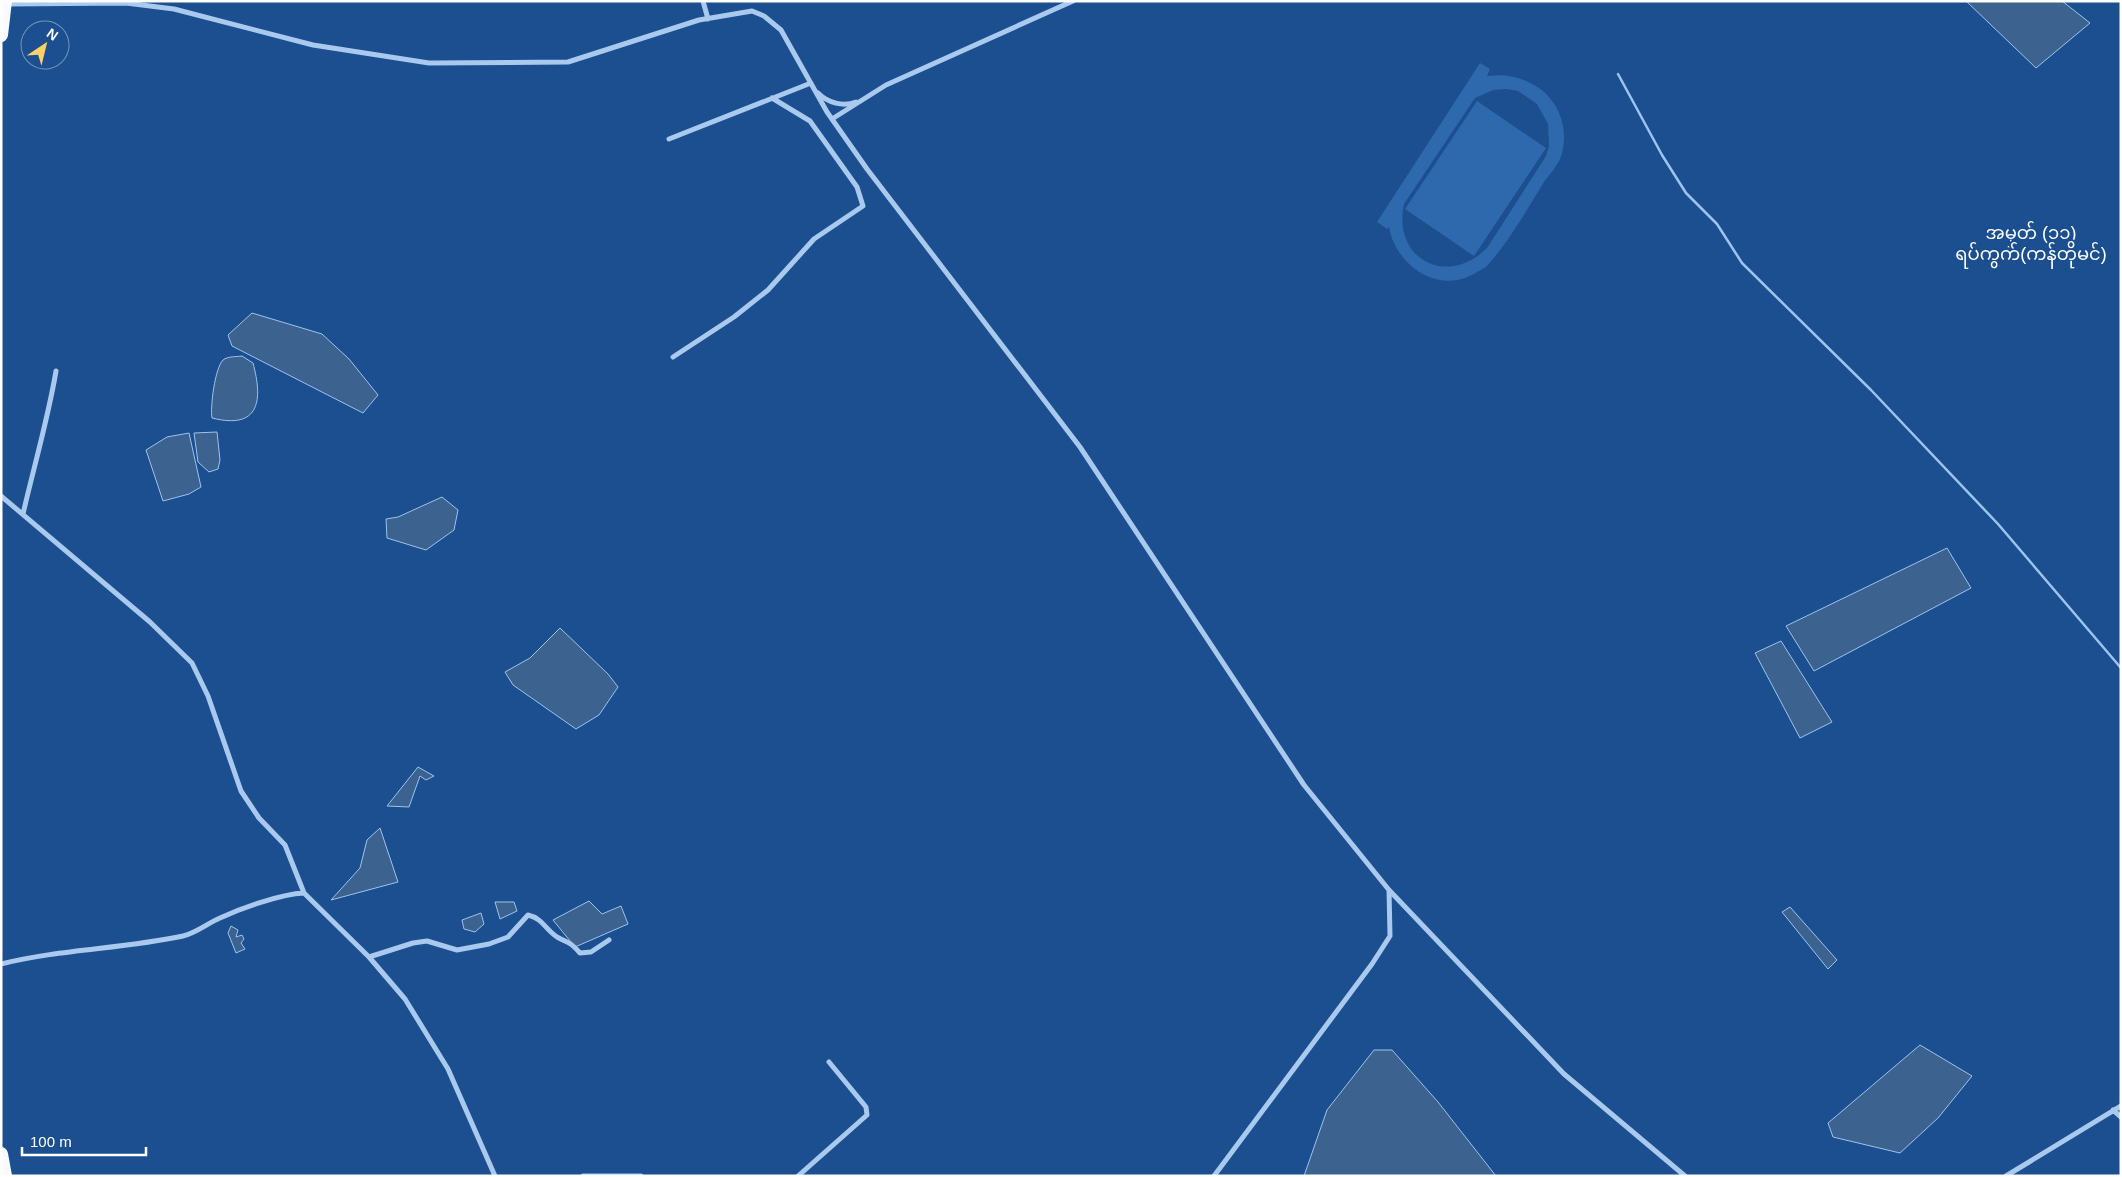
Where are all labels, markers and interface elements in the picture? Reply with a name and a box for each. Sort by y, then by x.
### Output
north arrow [20,20,70,70]
text: N [44,25,61,44]
district label: အမှတ် (၁၁) ရပ်ကွက်(ကန်တိုမင်) [1955,220,2107,269]
scale bar [22,1124,146,1156]
text: 100 m [30,1133,72,1150]

